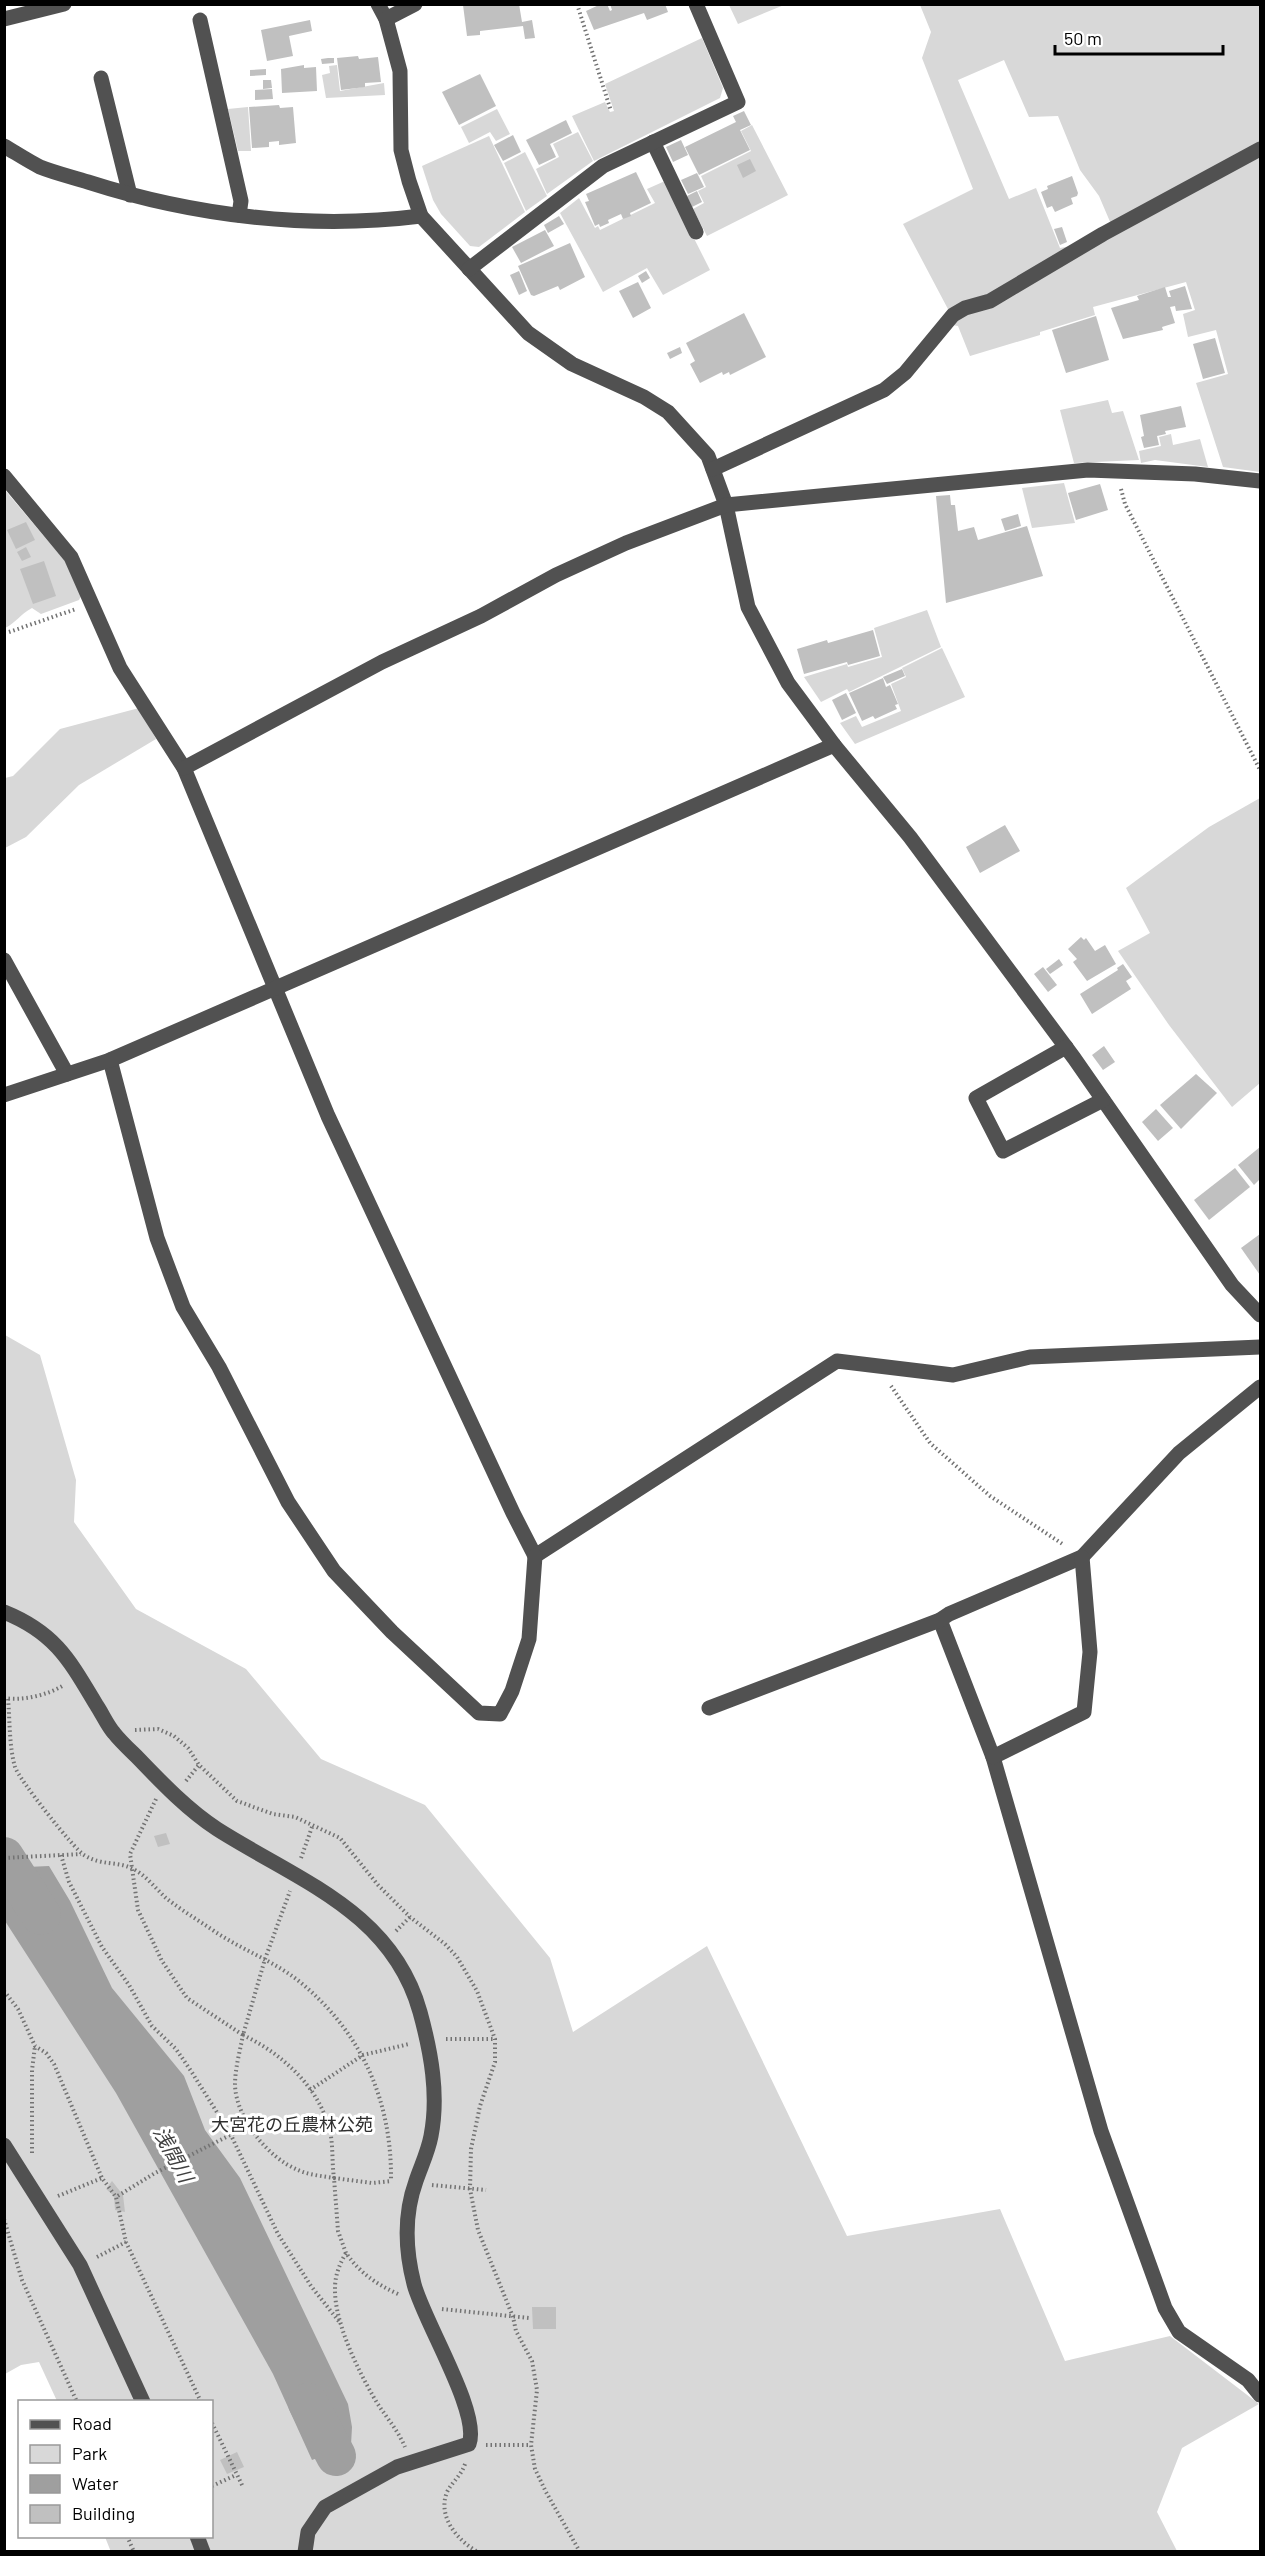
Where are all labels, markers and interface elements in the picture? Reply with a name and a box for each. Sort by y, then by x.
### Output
scale bar [1055,18,1223,56]
text: 50 m [1064,27,1102,49]
park label: 大宮花の丘農林公苑 [211,2113,373,2135]
water label: 浅間川 [149,2122,200,2188]
legend [18,2400,213,2538]
text: Road [72,2412,112,2434]
text: Park [72,2442,107,2464]
text: Water [72,2472,119,2494]
text: Building [72,2502,135,2524]

